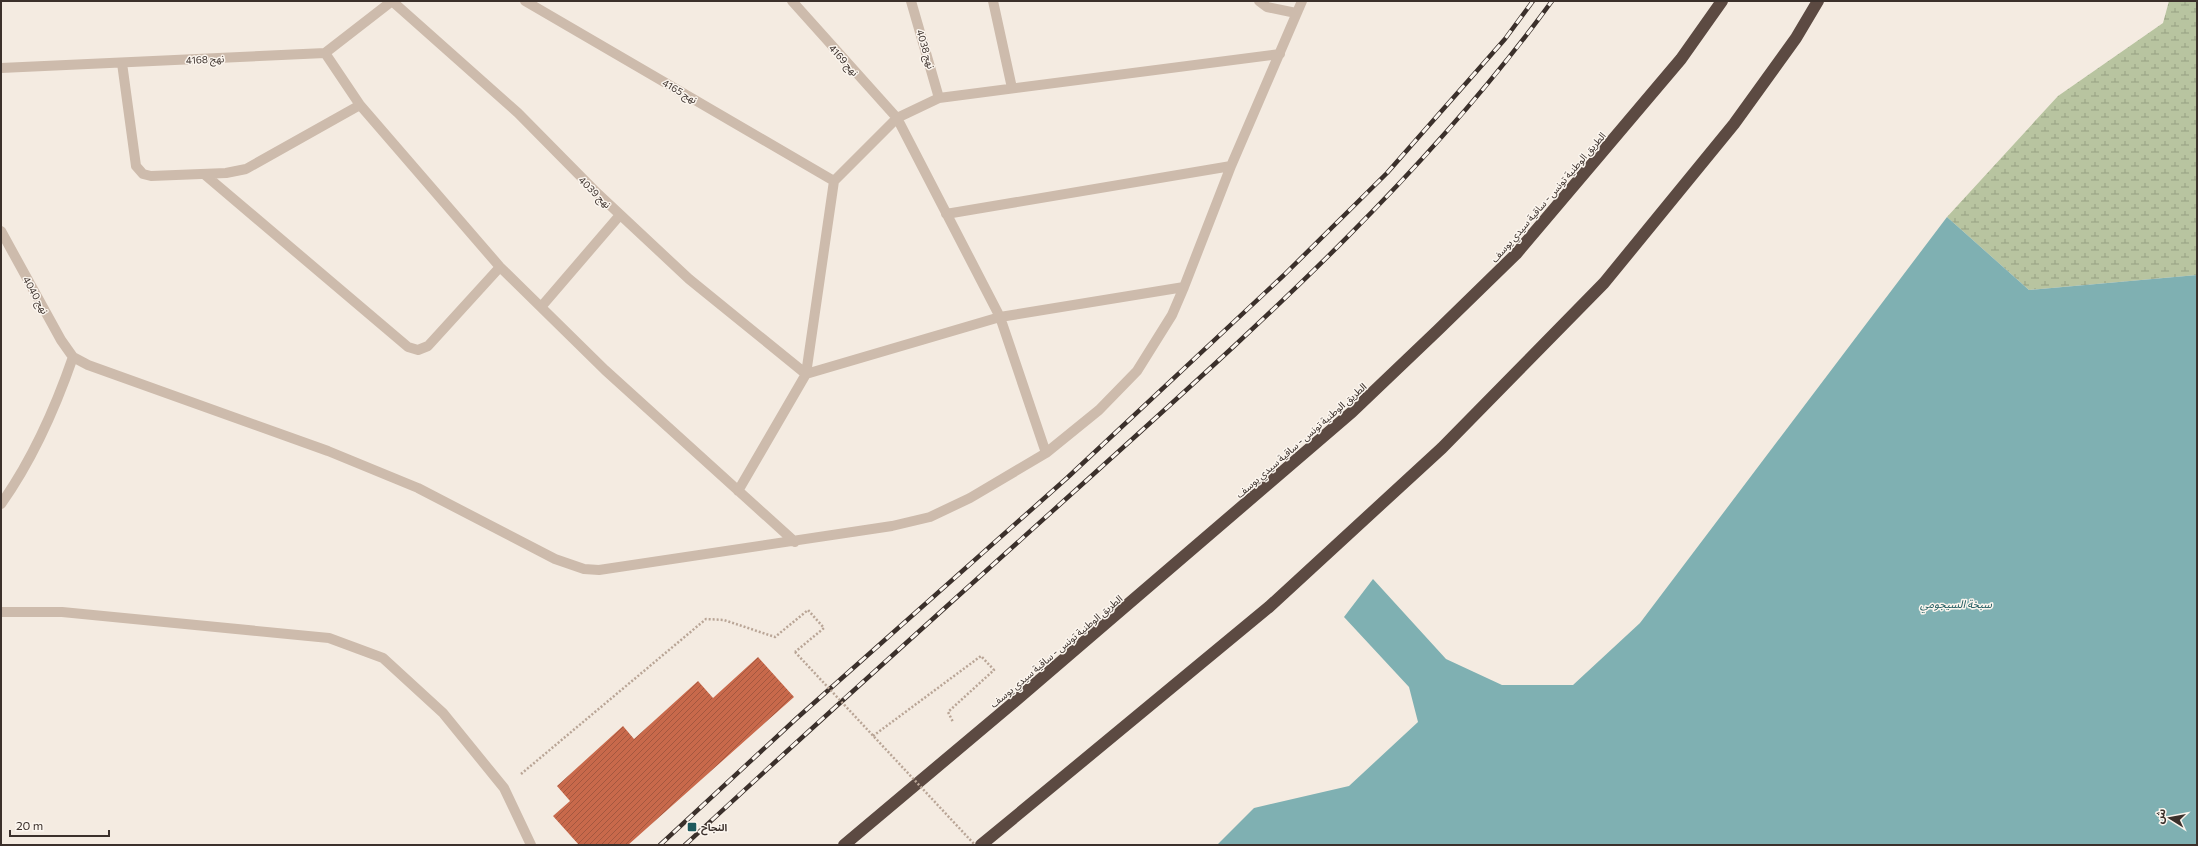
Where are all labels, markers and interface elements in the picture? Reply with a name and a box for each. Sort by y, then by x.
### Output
street label: نهج 4038 [912,28,938,71]
street label: نهج 4169 [825,42,861,80]
street label: نهج 4168 [186,52,225,68]
street label: نهج 4165 [660,76,700,108]
street label: الطريق الوطنية تونس - ساقية سيدي يوسف [1488,129,1610,266]
street label: نهج 4039 [575,174,614,212]
street label: نهج 4040 [19,274,51,317]
street label: الطريق الوطنية تونس - ساقية سيدي يوسف [1233,380,1370,502]
street label: الطريق الوطنية تونس - ساقية سيدي يوسف [987,592,1126,712]
water label: سبخة السيجومي [1920,597,1992,614]
north arrow [2150,798,2190,838]
text: ش [2152,807,2168,825]
scale bar [10,812,109,838]
text: 20 m [16,818,43,832]
marker: النجاح [686,821,698,833]
place label: النجاح [701,821,727,836]

